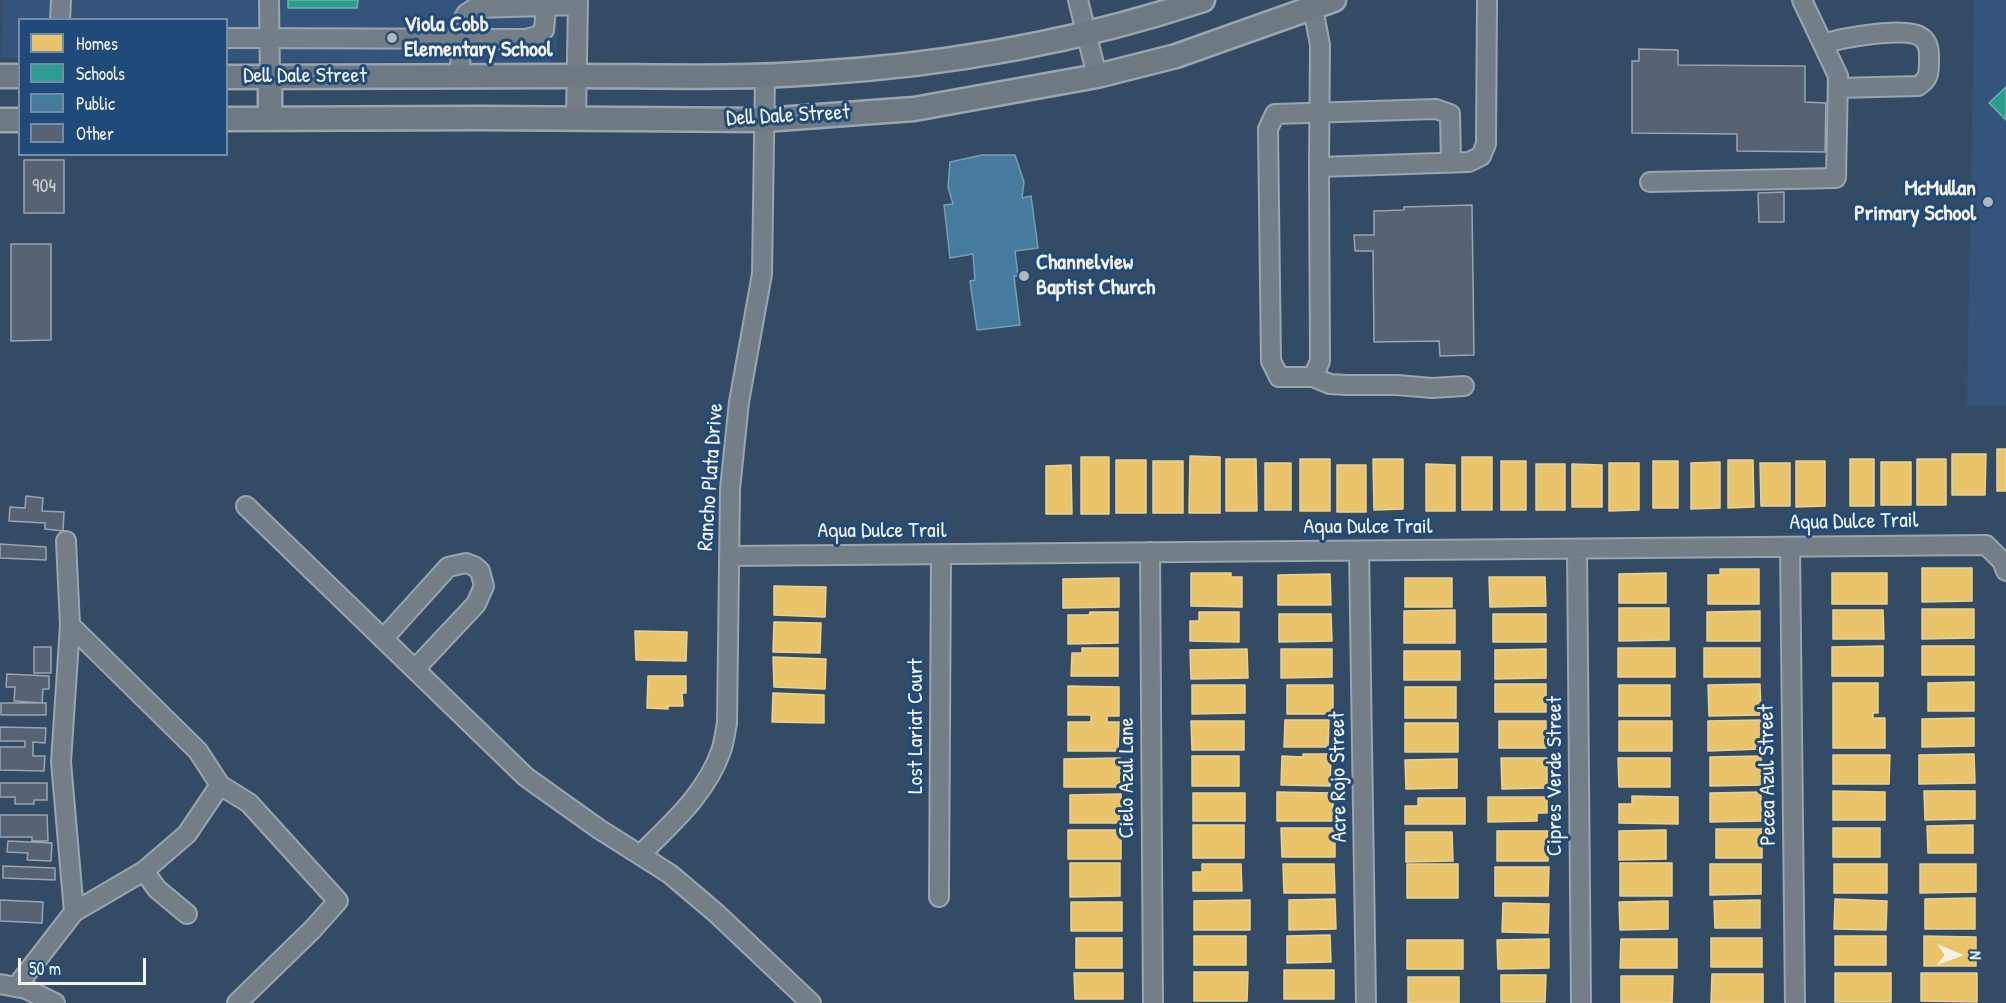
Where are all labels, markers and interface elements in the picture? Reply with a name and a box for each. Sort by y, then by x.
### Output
place label: Viola Cobb Elementary School [404,12,552,63]
legend [18,18,228,156]
text: Homes [76,31,118,56]
marker: Viola Cobb Elementary School [385,31,399,45]
text: Schools [76,61,125,86]
street label: Dell Dale Street [243,63,367,89]
text: Public [76,91,115,116]
street label: Dell Dale Street [726,100,850,132]
text: Other [76,121,114,146]
house number: 904 [32,175,56,199]
place label: McMullan Primary School [1854,176,1976,228]
marker: McMullan Primary School [1981,195,1995,209]
place label: Channelview Baptist Church [1036,250,1155,302]
marker: Channelview Baptist Church [1017,269,1031,283]
street label: Rancho Plata Drive [693,402,729,552]
street label: Aqua Dulce Trail [1789,508,1919,536]
street label: Aqua Dulce Trail [1303,514,1433,540]
street label: Aqua Dulce Trail [817,518,947,544]
street label: Lost Lariat Court [903,658,929,794]
street label: Cipres Verde Street [1542,696,1568,856]
street label: Pecea Azul Street [1754,704,1782,846]
street label: Acre Rojo Street [1325,711,1353,843]
street label: Cielo Azul Lane [1114,718,1140,838]
north arrow [1928,925,1988,985]
scale bar [21,946,148,984]
text: N [1965,951,1987,960]
text: 50 m [29,956,61,981]

